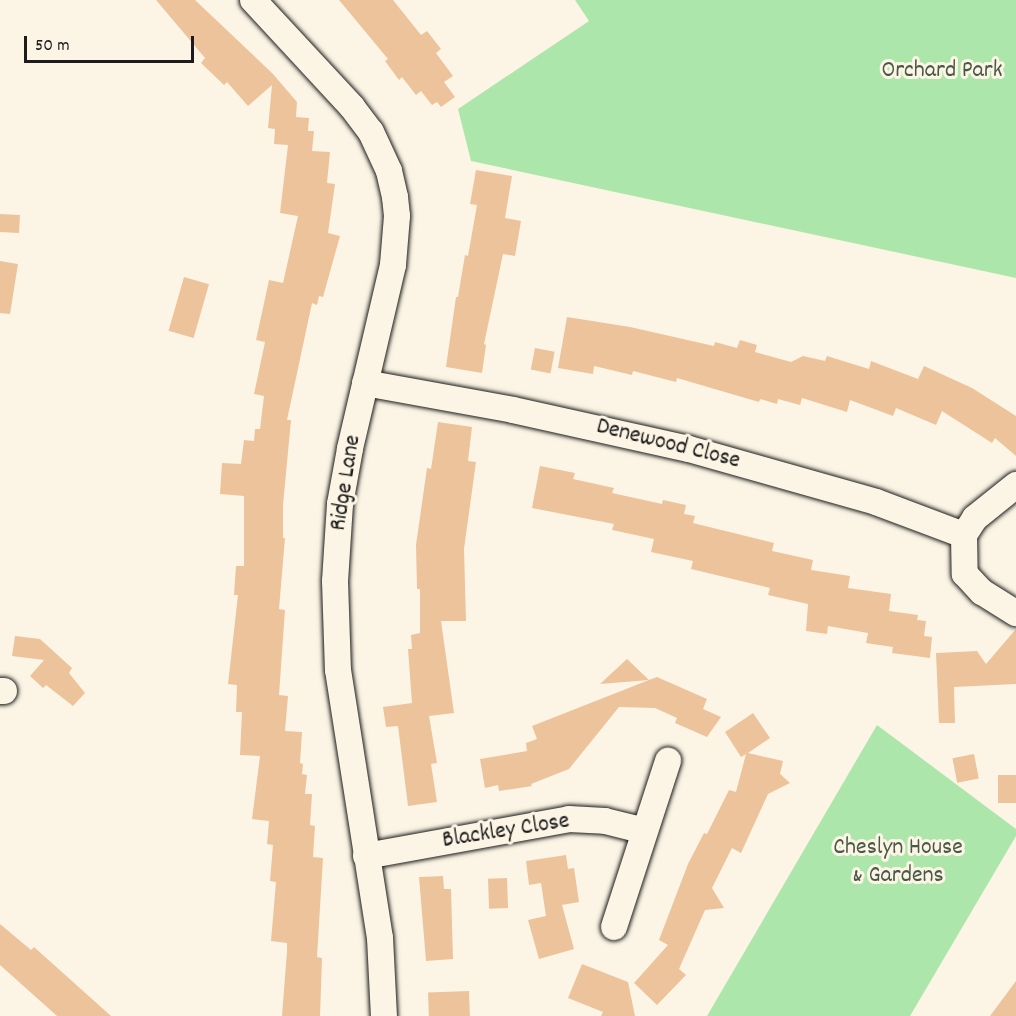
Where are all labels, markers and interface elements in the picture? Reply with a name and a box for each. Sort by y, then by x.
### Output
scale bar [27,24,196,62]
text: 50 m [35,34,70,59]
park label: Orchard Park [881,58,1003,86]
street label: Denewood Close [593,413,743,477]
street label: Ridge Lane [325,433,369,533]
street label: Blackley Close [440,808,572,856]
park label: Cheslyn House & Gardens [833,835,963,891]

